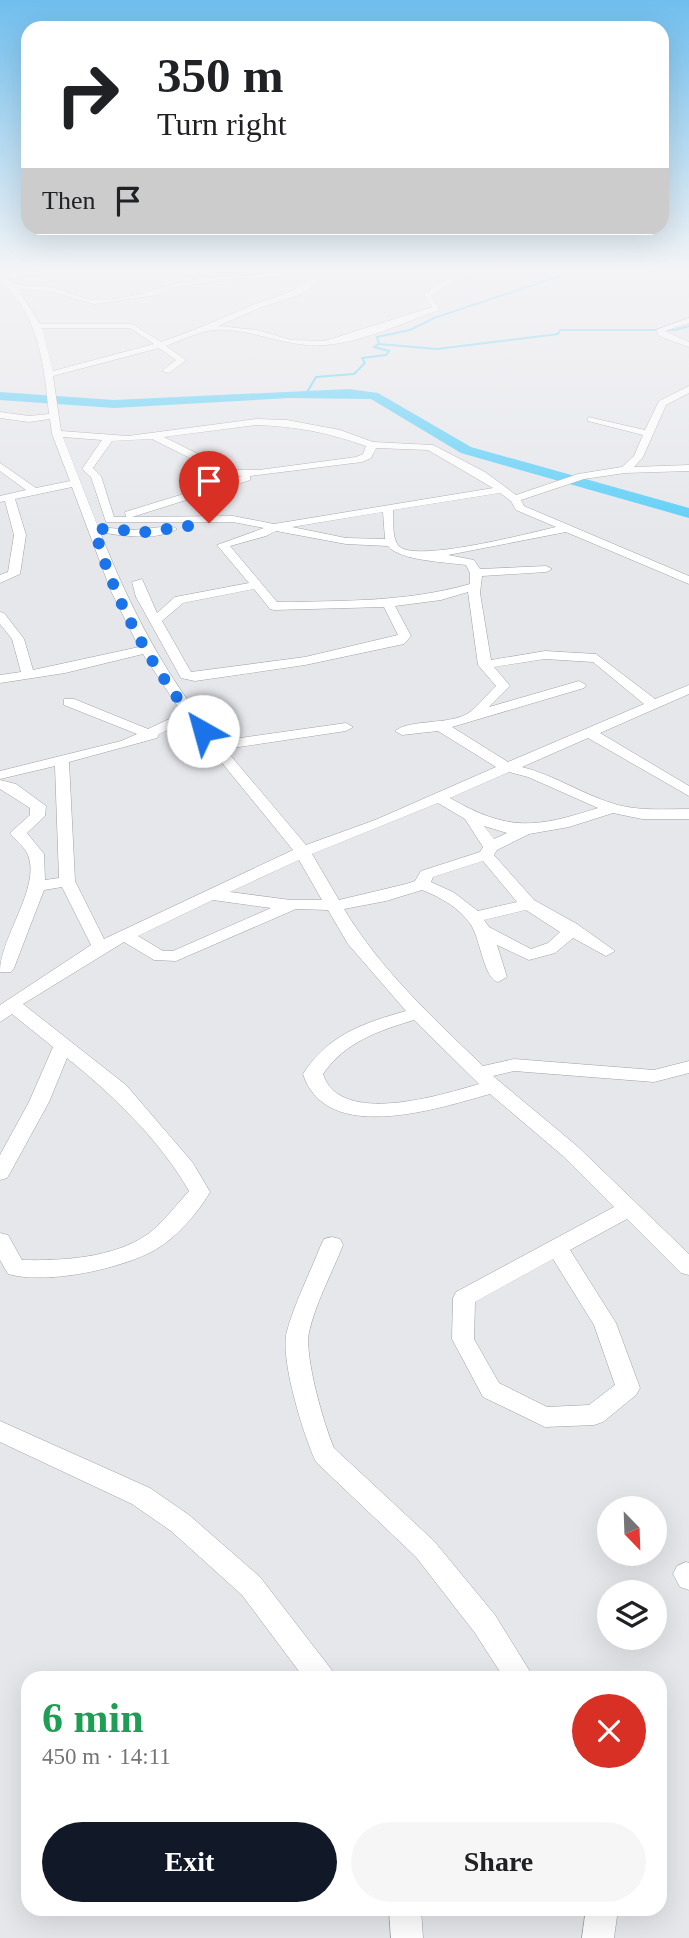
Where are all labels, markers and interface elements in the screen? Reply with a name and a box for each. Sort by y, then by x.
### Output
text: 350 m [157,48,284,103]
icon: right [42,49,133,140]
text: Turn right [157,106,287,142]
icon: arrive [109,182,147,220]
text: Then [42,186,95,215]
pin [179,451,239,523]
icon: arrive [190,462,228,500]
position arrow [166,694,240,768]
north arrow [597,1496,667,1566]
map controls [597,1496,667,1650]
button: layers [597,1580,667,1650]
button: close [572,1694,646,1768]
text: 6 min [42,1695,144,1741]
text: 450 m · 14:11 [42,1744,171,1769]
button: Exit [42,1822,337,1902]
button: Share [351,1822,646,1902]

